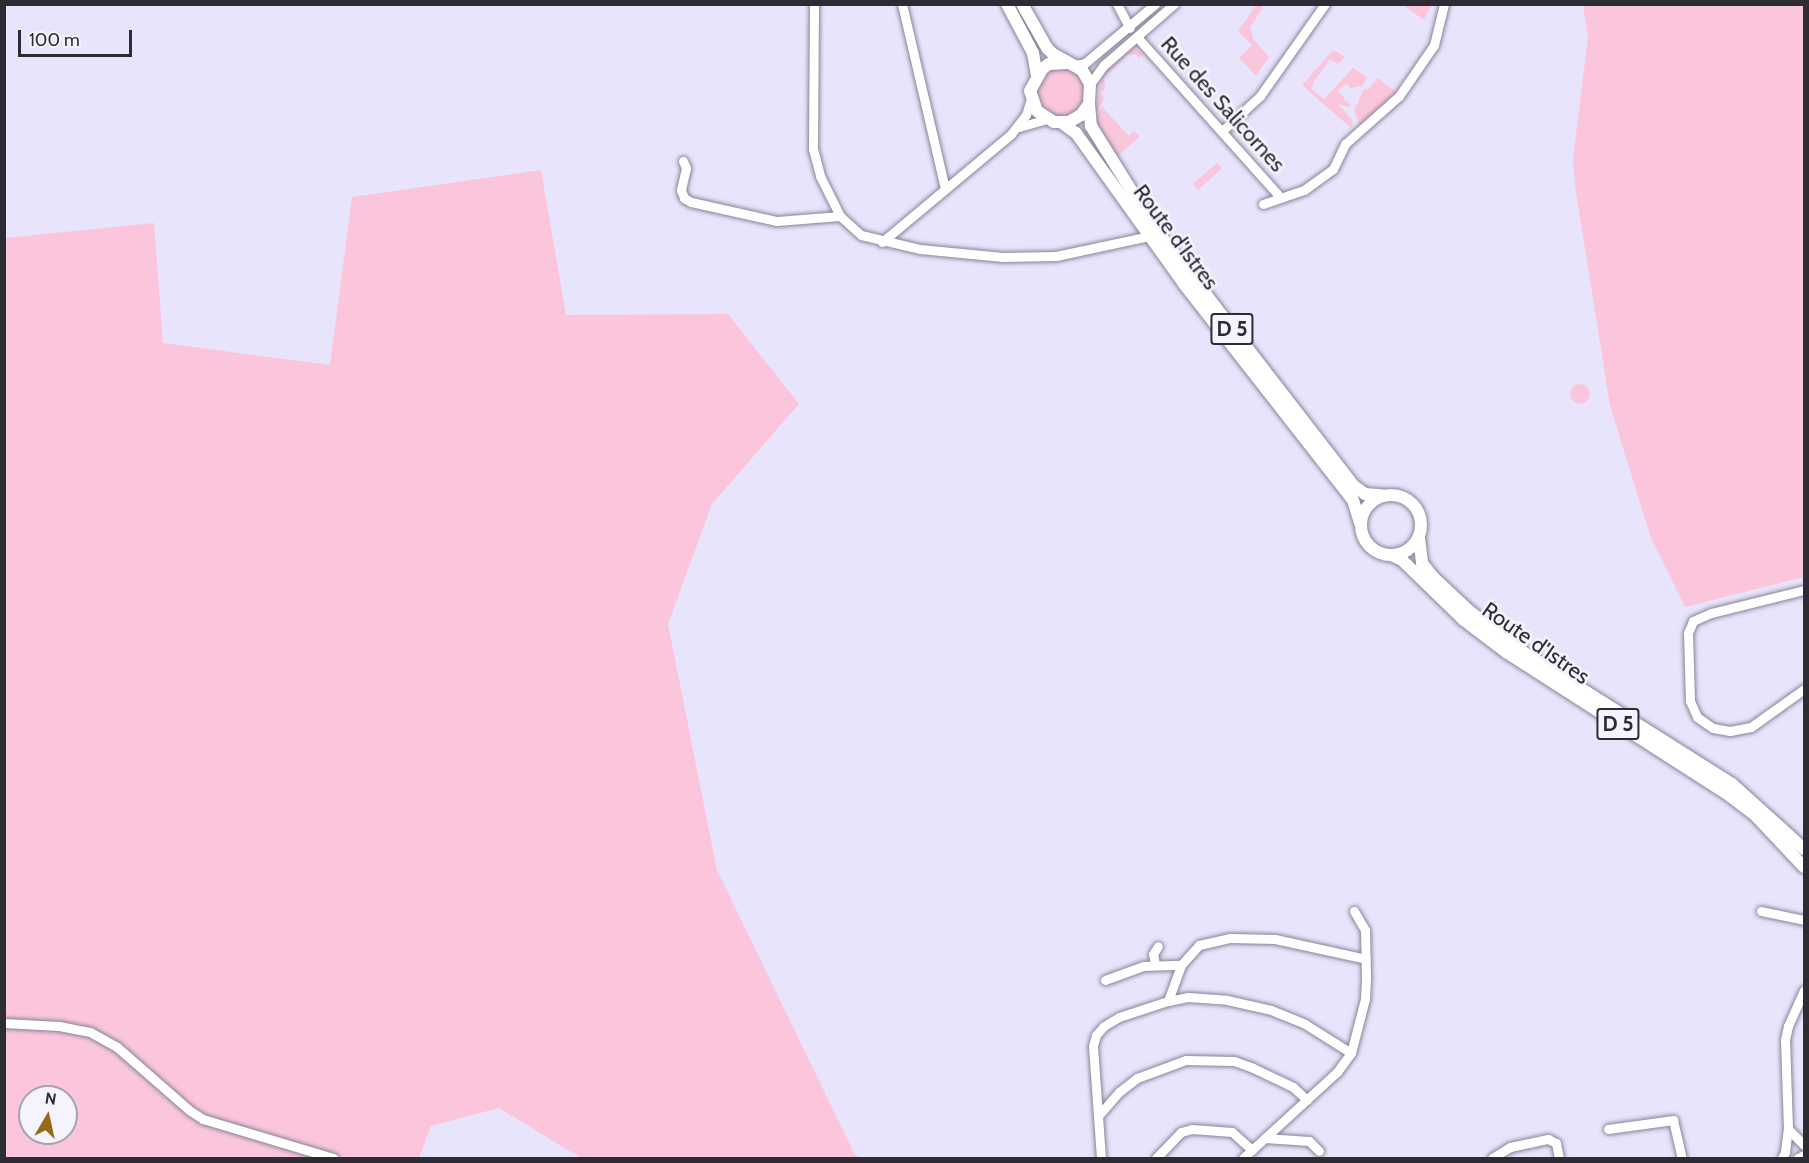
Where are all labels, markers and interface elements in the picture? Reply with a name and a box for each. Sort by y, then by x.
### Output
scale bar [21,18,135,56]
text: 100 m [29,29,80,51]
street label: Rue des Salicornes [1155,31,1291,177]
street label: Route d'Istres [1128,179,1224,295]
road number: D 5 [1210,311,1254,347]
street label: Route d'Istres [1477,596,1595,690]
road number: D 5 [1596,706,1640,742]
north arrow [18,1085,78,1145]
text: N [44,1088,58,1109]

